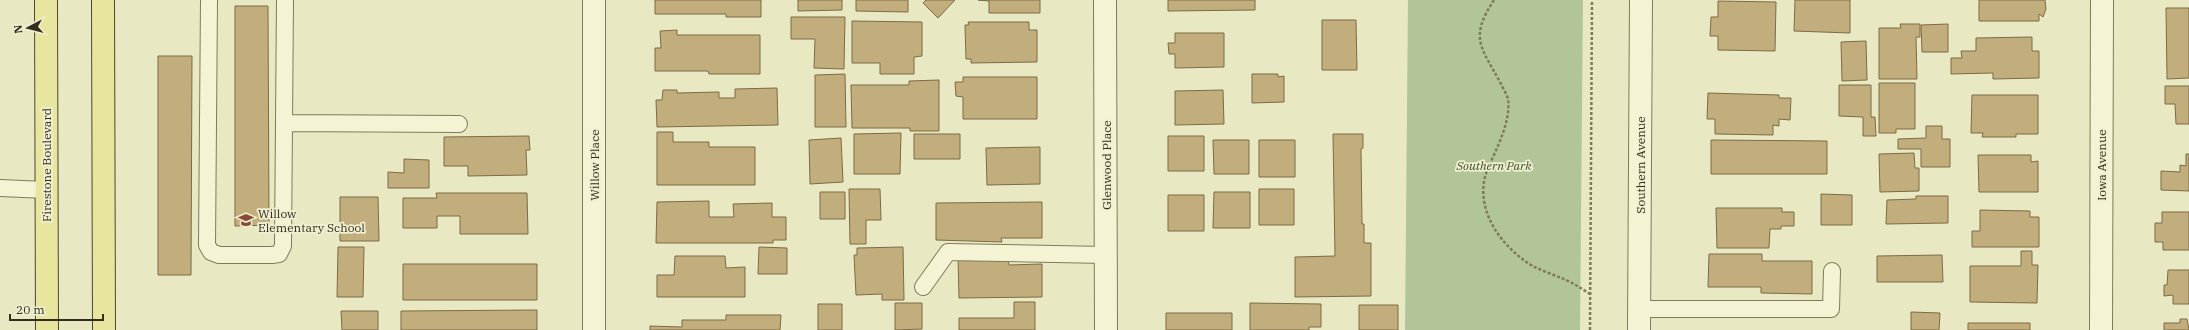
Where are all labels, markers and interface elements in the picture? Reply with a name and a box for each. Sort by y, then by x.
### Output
north arrow [8,8,48,48]
text: N [11,24,26,34]
street label: Firestone Boulevard [39,108,54,222]
street label: Southern Avenue [1633,116,1648,214]
street label: Glenwood Place [1099,120,1114,210]
street label: Willow Place [587,129,602,201]
street label: Iowa Avenue [2094,129,2109,201]
park label: Southern Park [1455,158,1532,173]
place label: Willow Elementary School [258,206,365,235]
school or university icon: Willow Elementary School [237,211,255,229]
scale bar [10,296,103,322]
text: 20 m [16,302,45,317]

